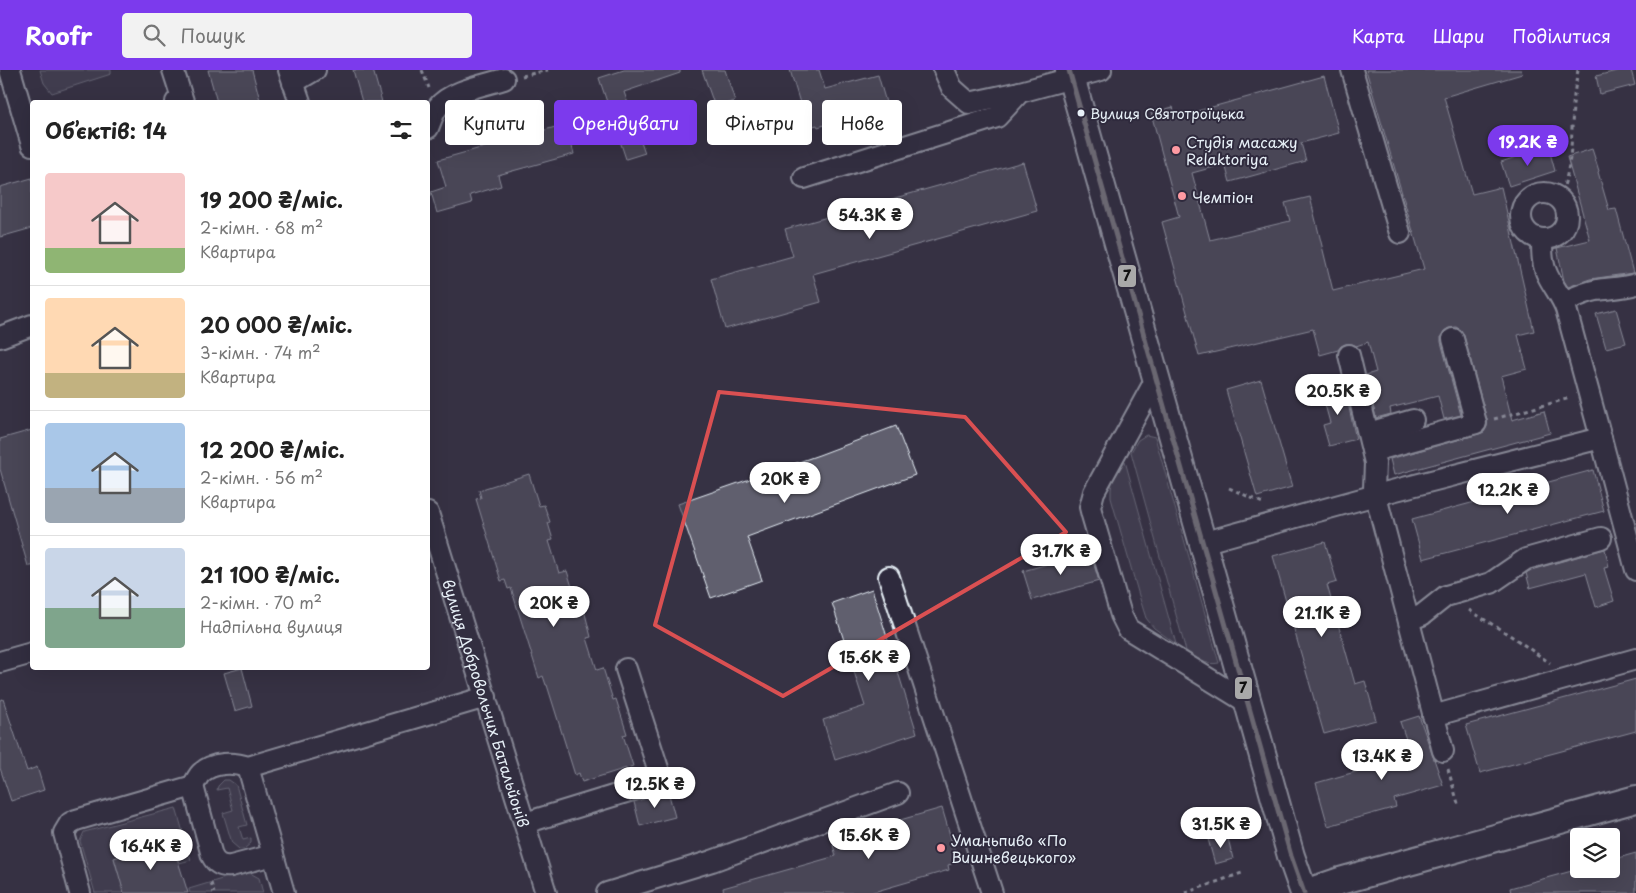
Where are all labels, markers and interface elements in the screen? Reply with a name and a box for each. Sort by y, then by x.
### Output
search box [122,13,472,58]
text: Roofr [25,17,92,53]
icon: search [140,21,168,49]
text: Пошук [180,21,245,49]
text: Карта [1352,22,1405,49]
text: Шари [1433,22,1485,49]
text: Поділитися [1513,22,1611,49]
chip: Купити [445,100,544,145]
chip: Орендувати [554,100,697,145]
chip: Фільтри [707,100,812,145]
chip: Нове [822,100,902,145]
place label: Вулиця Святотроїцька [1090,103,1245,124]
marker: Вулиця Святотроїцька [1076,108,1086,118]
text: Об’єктів: 14 [45,114,167,146]
icon: filters [387,116,415,144]
pin: 19.2K ₴ [1482,124,1574,167]
text: 19.2K ₴ [1499,129,1557,153]
place label: Студія масажу Relaktoriya [1186,130,1298,170]
marker: Студія масажу Relaktoriya [1170,144,1182,156]
text: 19 200 ₴/міс. [200,183,343,215]
place label: Чемпіон [1192,185,1253,208]
marker: Чемпіон [1176,190,1188,202]
icon: home [85,193,145,253]
pin: 54.3K ₴ [824,198,916,240]
text: 54.3K ₴ [838,202,902,226]
text: 2-кімн. · 68 m² [200,215,323,239]
text: Квартира [200,239,275,263]
line badge: 7 [1117,264,1137,288]
text: 7 [1123,265,1132,286]
text: 20 000 ₴/міс. [200,308,353,340]
icon: home [85,318,145,378]
text: 3-кімн. · 74 m² [200,340,321,364]
text: Квартира [200,364,275,388]
pin: 20.5K ₴ [1292,374,1384,416]
text: 20.5K ₴ [1306,378,1370,402]
text: 12 200 ₴/міс. [200,433,345,465]
icon: home [85,443,145,503]
pin: 20K ₴ [750,462,820,504]
text: 2-кімн. · 56 m² [200,465,323,489]
text: 20K ₴ [761,466,809,490]
pin: 12.2K ₴ [1462,472,1554,515]
text: 12.2K ₴ [1478,477,1538,501]
text: Квартира [200,489,275,513]
pin: 31.7K ₴ [1015,534,1107,576]
text: 31.7K ₴ [1032,538,1090,562]
text: 21 100 ₴/міс. [200,558,340,590]
icon: home [85,568,145,628]
street label: вулиця Добровольчих Батальйонів [438,576,536,830]
pin: 20K ₴ [519,586,589,628]
text: 2-кімн. · 70 m² [200,590,322,614]
text: 20K ₴ [530,590,578,614]
pin: 21.1K ₴ [1276,596,1368,638]
text: 21.1K ₴ [1294,600,1350,624]
text: Надпільна вулиця [200,614,343,638]
pin: 15.6K ₴ [823,640,915,682]
text: 15.6K ₴ [839,644,899,668]
line badge: 7 [1234,676,1253,700]
text: 7 [1239,677,1248,698]
pin: 13.4K ₴ [1336,738,1428,781]
text: 13.4K ₴ [1352,743,1412,767]
pin: 12.5K ₴ [609,766,701,809]
text: 12.5K ₴ [625,771,685,795]
pin: 31.5K ₴ [1175,806,1267,849]
text: 31.5K ₴ [1192,811,1250,835]
pin: 15.6K ₴ [823,818,915,860]
text: 15.6K ₴ [839,822,899,846]
pin: 16.4K ₴ [105,828,197,871]
place label: Уманьпиво «По Вишневецького» [951,828,1077,868]
map controls [1570,828,1620,878]
button: layers [1570,828,1620,878]
text: 16.4K ₴ [121,833,181,857]
marker: Уманьпиво «По Вишневецького» [935,842,947,854]

